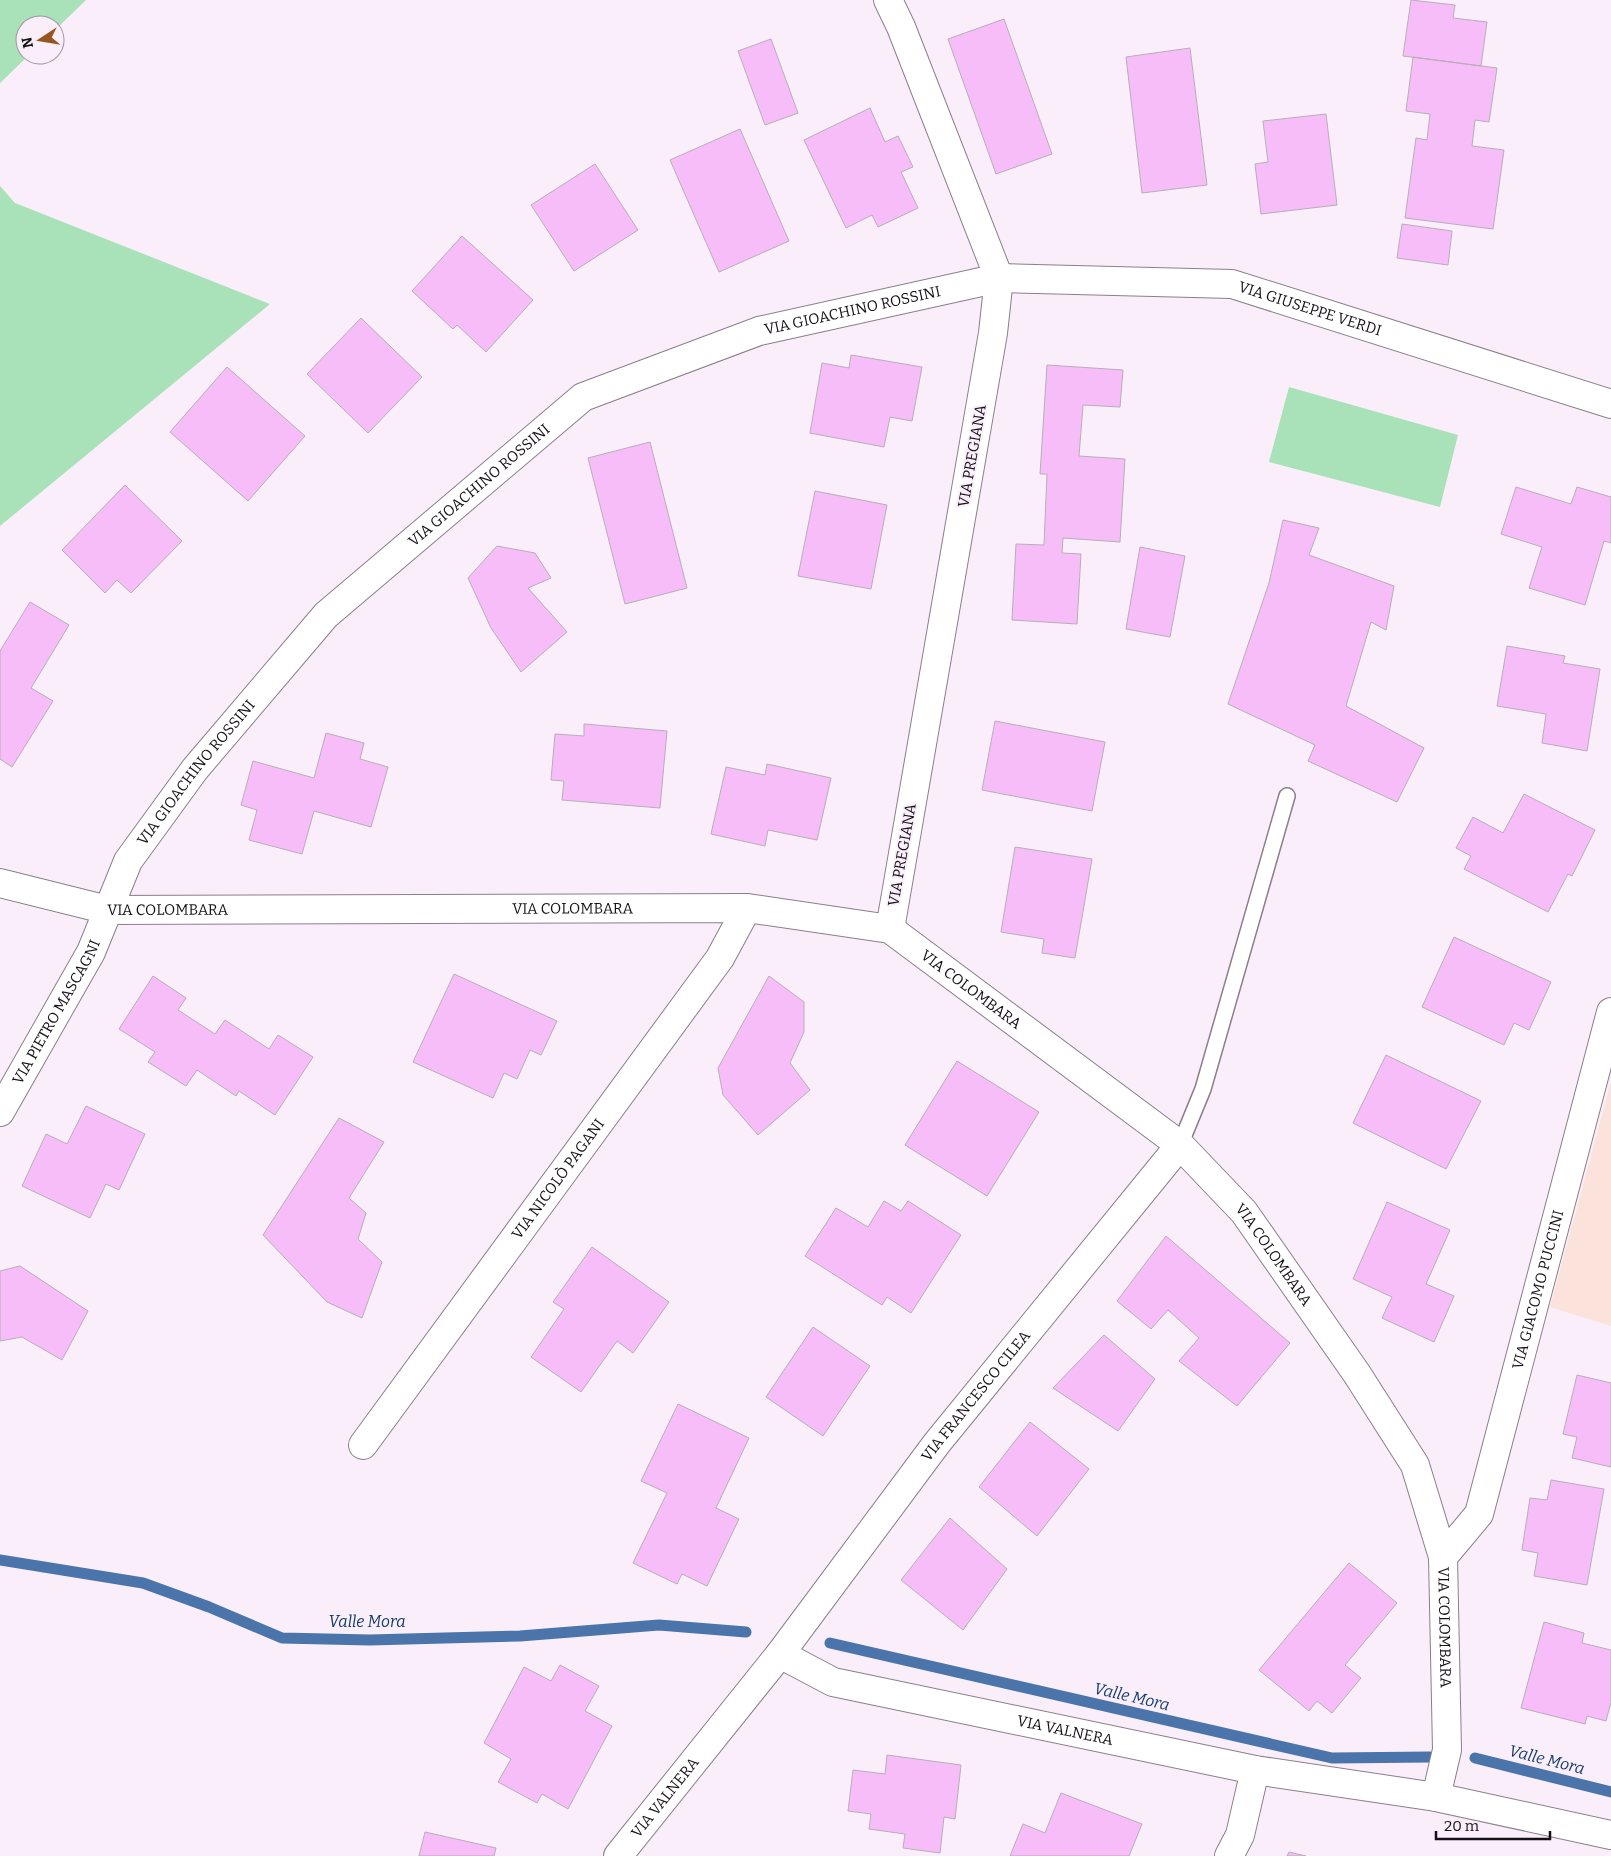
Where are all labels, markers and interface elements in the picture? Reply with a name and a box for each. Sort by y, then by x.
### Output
north arrow [15,15,65,65]
text: N [18,35,37,50]
street label: VIA GIUSEPPE VERDI [1236,278,1384,340]
street label: VIA GIOACHINO ROSSINI [763,282,942,339]
street label: VIA PREGIANA [954,403,990,509]
street label: VIA GIOACHINO ROSSINI [405,420,553,550]
street label: VIA GIOACHINO ROSSINI [134,696,259,849]
street label: VIA PREGIANA [884,802,920,908]
street label: VIA COLOMBARA [512,899,633,918]
street label: VIA COLOMBARA [107,901,229,919]
street label: VIA PIETRO MASCAGNI [9,937,104,1087]
street label: VIA COLOMBARA [917,946,1025,1033]
street label: VIA NICOLÒ PAGANI [508,1115,608,1243]
street label: VIA COLOMBARA [1232,1200,1316,1310]
street label: VIA GIACOMO PUCCINI [1508,1208,1568,1371]
street label: VIA FRANCESCO CILEA [918,1327,1034,1465]
street label: VIA COLOMBARA [1434,1567,1455,1688]
water label: Valle Mora [328,1612,406,1631]
water label: Valle Mora [1092,1679,1172,1714]
street label: VIA VALNERA [1016,1712,1115,1749]
water label: Valle Mora [1507,1741,1587,1778]
street label: VIA VALNERA [627,1754,703,1841]
scale bar [1436,1808,1550,1840]
text: 20 m [1444,1817,1480,1835]

